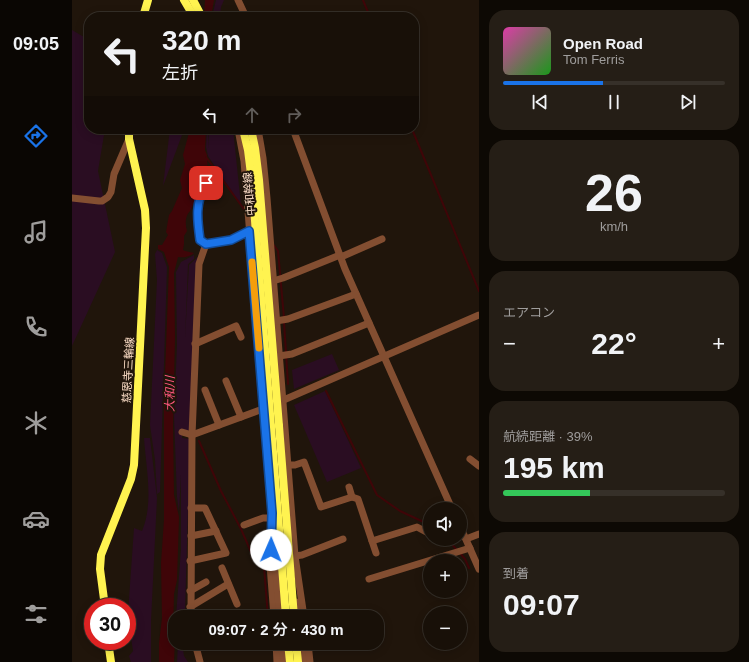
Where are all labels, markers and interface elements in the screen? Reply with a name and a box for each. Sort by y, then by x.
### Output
text: 320 m [162,25,241,56]
icon: left [96,28,148,80]
text: 09:05 [13,34,59,54]
text: Open Road [563,35,643,52]
text: Tom Ferris [563,52,624,67]
text: 左折 [162,63,198,83]
icon: previous [529,91,551,113]
icon: pause [603,91,625,113]
icon: next [677,91,699,113]
icon: left [199,104,221,126]
icon: ahead [241,104,263,126]
icon: right [283,104,305,126]
icon: directions [22,122,50,150]
text: 26 [585,164,643,222]
pin [189,166,223,200]
icon: arrive [195,172,217,194]
street label: 中和幹線 [241,172,257,216]
icon: music [22,218,50,246]
text: km/h [600,219,628,234]
text: エアコン [503,305,555,320]
icon: phone [22,313,50,341]
text: 22° [591,327,637,360]
text: − [503,331,516,356]
text: + [712,331,725,356]
street label: 慈恩寺三輪線 [120,337,136,403]
water label: 大和川 [163,374,177,412]
icon: climate [22,409,50,437]
text: 航続距離 · 39% [503,429,593,444]
text: 195 km [503,451,605,484]
map controls [423,502,467,650]
button: sound [423,502,467,546]
icon: car [22,505,50,533]
position arrow [250,529,292,571]
button: + [423,554,467,598]
text: 到着 [503,566,529,581]
text: 09:07 [503,588,580,621]
speed limit sign: 30 [84,598,136,650]
icon: filters [22,600,50,628]
button: − [423,606,467,650]
text: 09:07 · 2 分 · 430 m [208,621,344,638]

